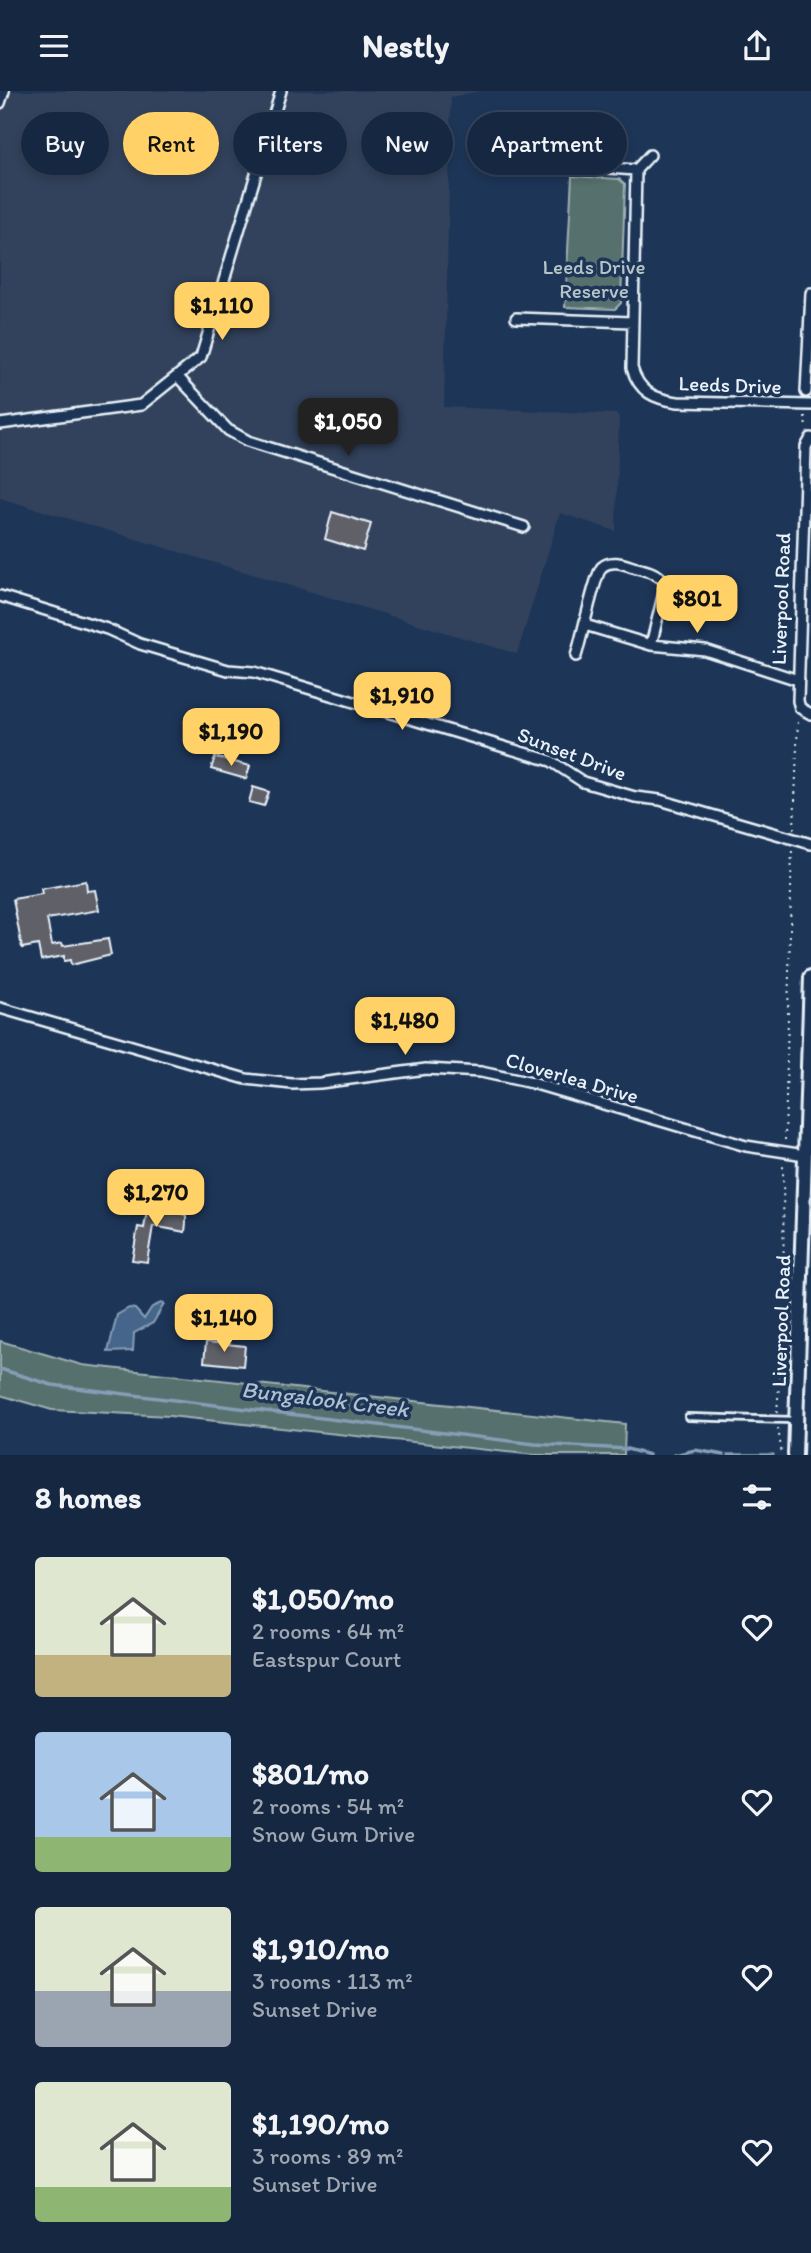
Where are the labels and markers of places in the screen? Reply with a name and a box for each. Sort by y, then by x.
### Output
pin: $1,110 [165,282,279,342]
pin: $1,050 [291,399,405,458]
pin: $801 [656,575,738,635]
pin: $1,910 [345,673,459,732]
pin: $1,190 [174,709,288,768]
pin: $1,480 [348,997,462,1057]
pin: $1,270 [99,1169,213,1229]
pin: $1,140 [167,1295,281,1354]

